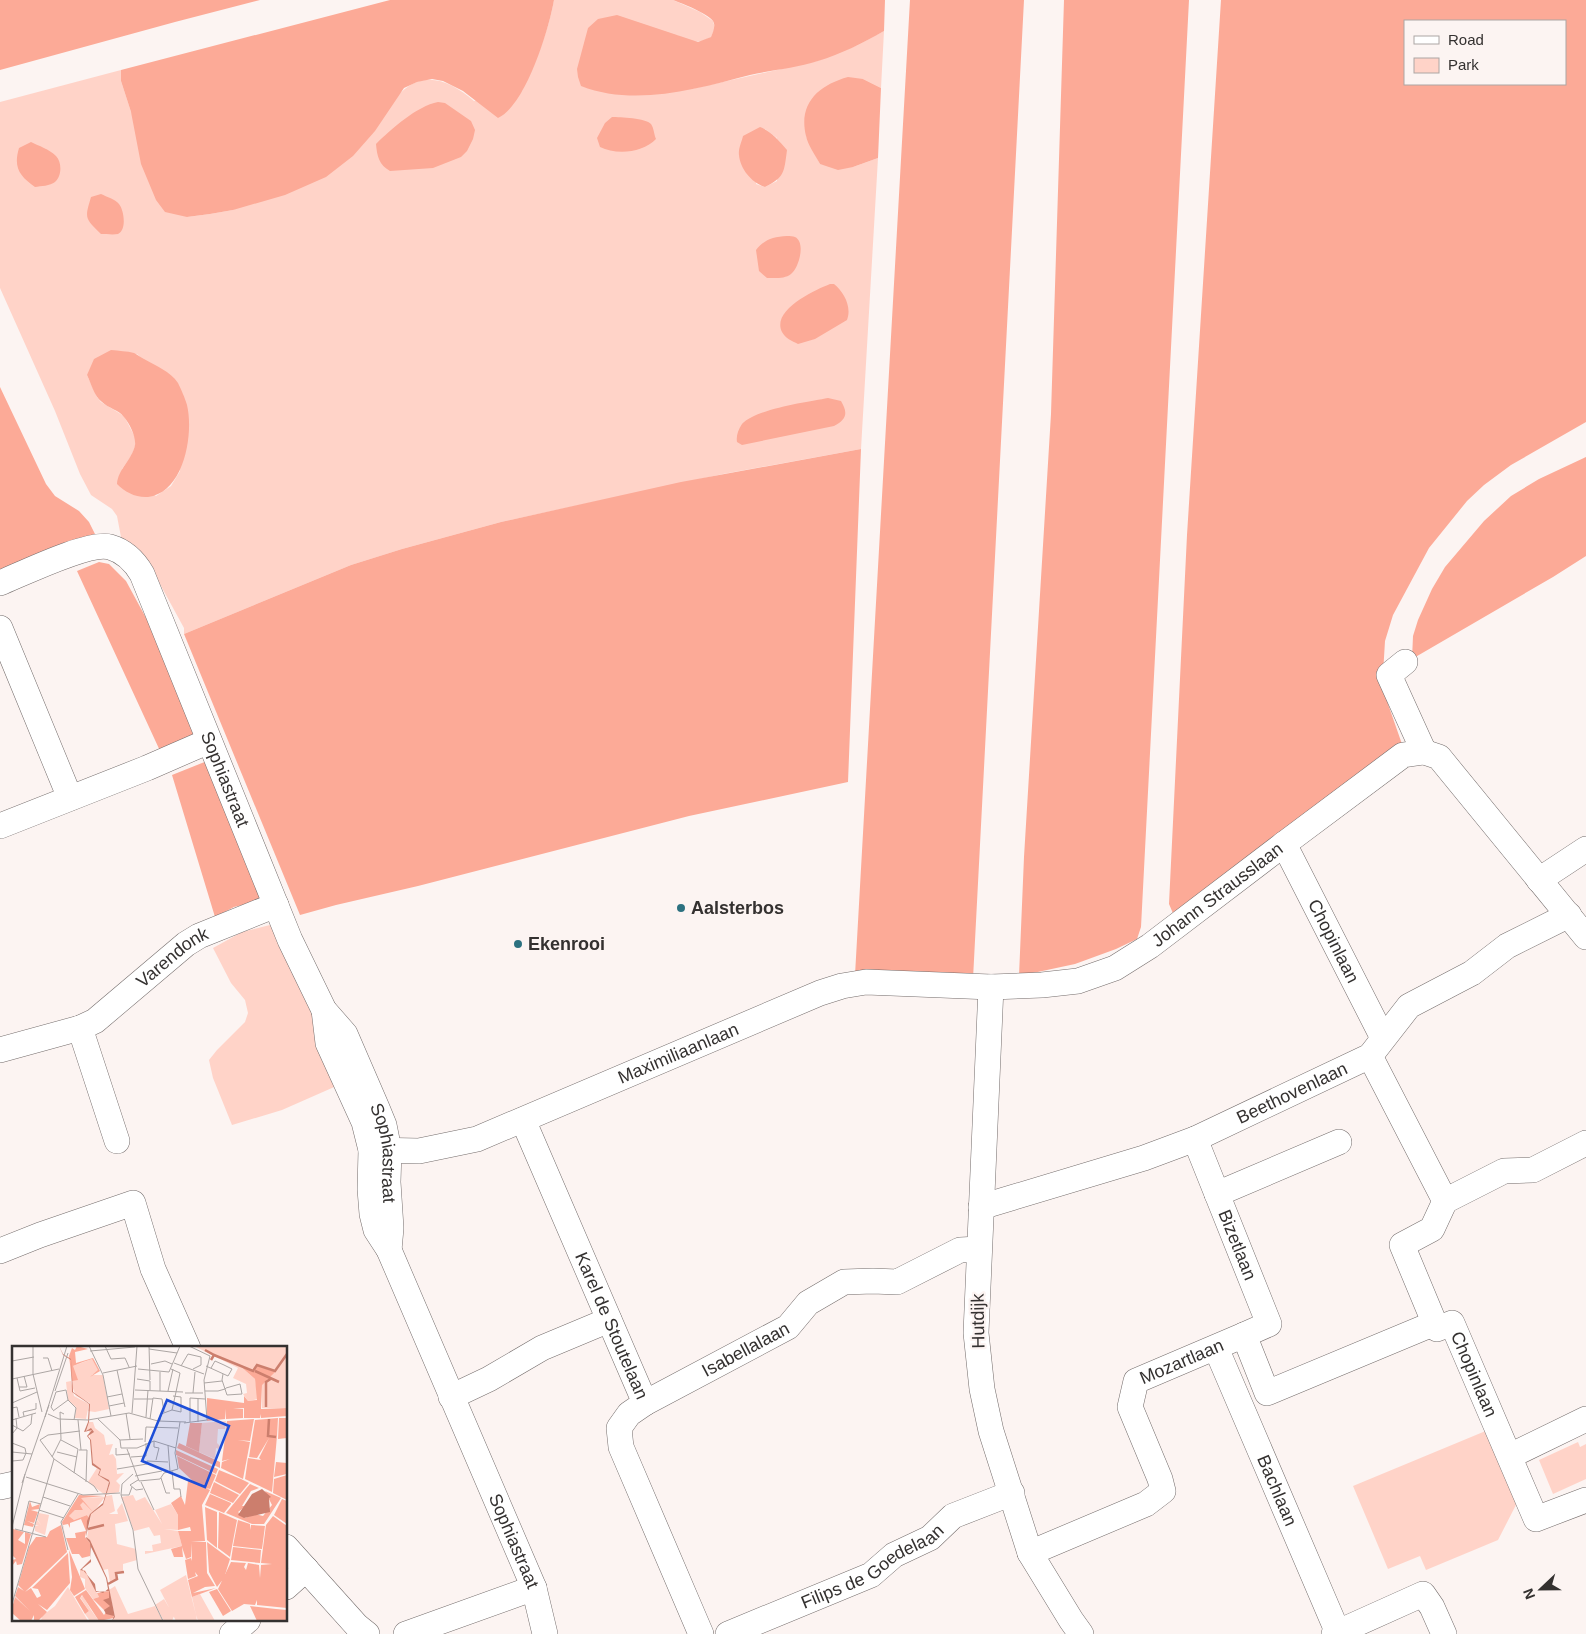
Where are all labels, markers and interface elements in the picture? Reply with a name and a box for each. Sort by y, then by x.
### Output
legend [1404,20,1566,85]
text: Road [1448,31,1484,48]
text: Park [1448,56,1479,73]
street label: Sophiastraat [197,729,253,830]
street label: Johann Strausslaan [1148,839,1287,951]
street label: Chopinlaan [1304,896,1363,986]
place label: Aalsterbos [691,898,784,918]
marker: Aalsterbos [675,902,687,914]
street label: Varendonk [133,923,212,991]
place label: Ekenrooi [528,934,605,954]
marker: Ekenrooi [512,938,524,950]
street label: Maximiliaanlaan [615,1019,742,1088]
street label: Beethovenlaan [1233,1058,1351,1128]
street label: Sophiastraat [366,1100,399,1204]
street label: Bizetlaan [1214,1207,1260,1283]
street label: Karel de Stoutelaan [571,1249,652,1402]
street label: Hutdijk [968,1292,988,1349]
street label: Isabellalaan [699,1318,793,1381]
street label: Chopinlaan [1447,1328,1501,1420]
street label: Mozartlaan [1137,1335,1227,1388]
inset map [12,1346,288,1622]
street label: Bachlaan [1253,1452,1301,1529]
street label: Sophiastraat [485,1491,543,1591]
street label: Filips de Goedelaan [798,1520,948,1613]
north arrow [1516,1564,1566,1614]
text: N [1520,1586,1538,1602]

